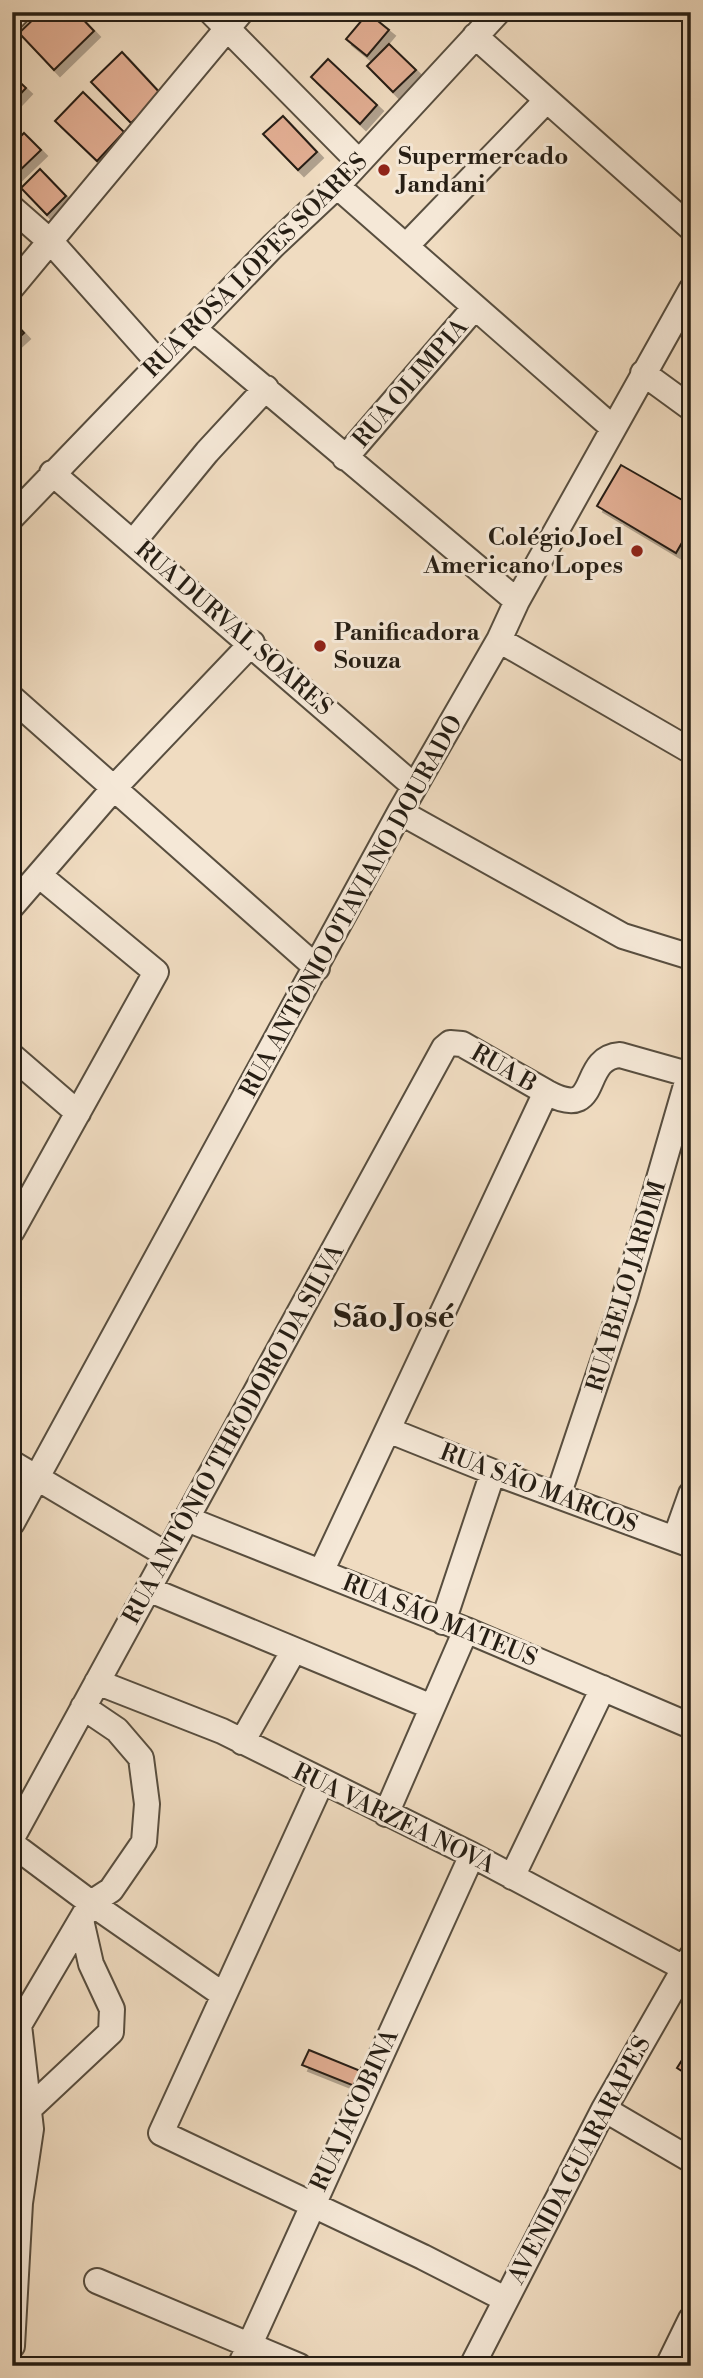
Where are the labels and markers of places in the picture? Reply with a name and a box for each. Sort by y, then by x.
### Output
place label: Supermercado Jandani [395,142,568,200]
marker: Supermercado Jandani [376,162,392,178]
place label: Colégio Joel Americano Lopes [423,523,623,581]
marker: Colégio Joel Americano Lopes [629,543,645,559]
place label: Panificadora Souza [334,618,481,676]
marker: Panificadora Souza [312,638,328,654]

